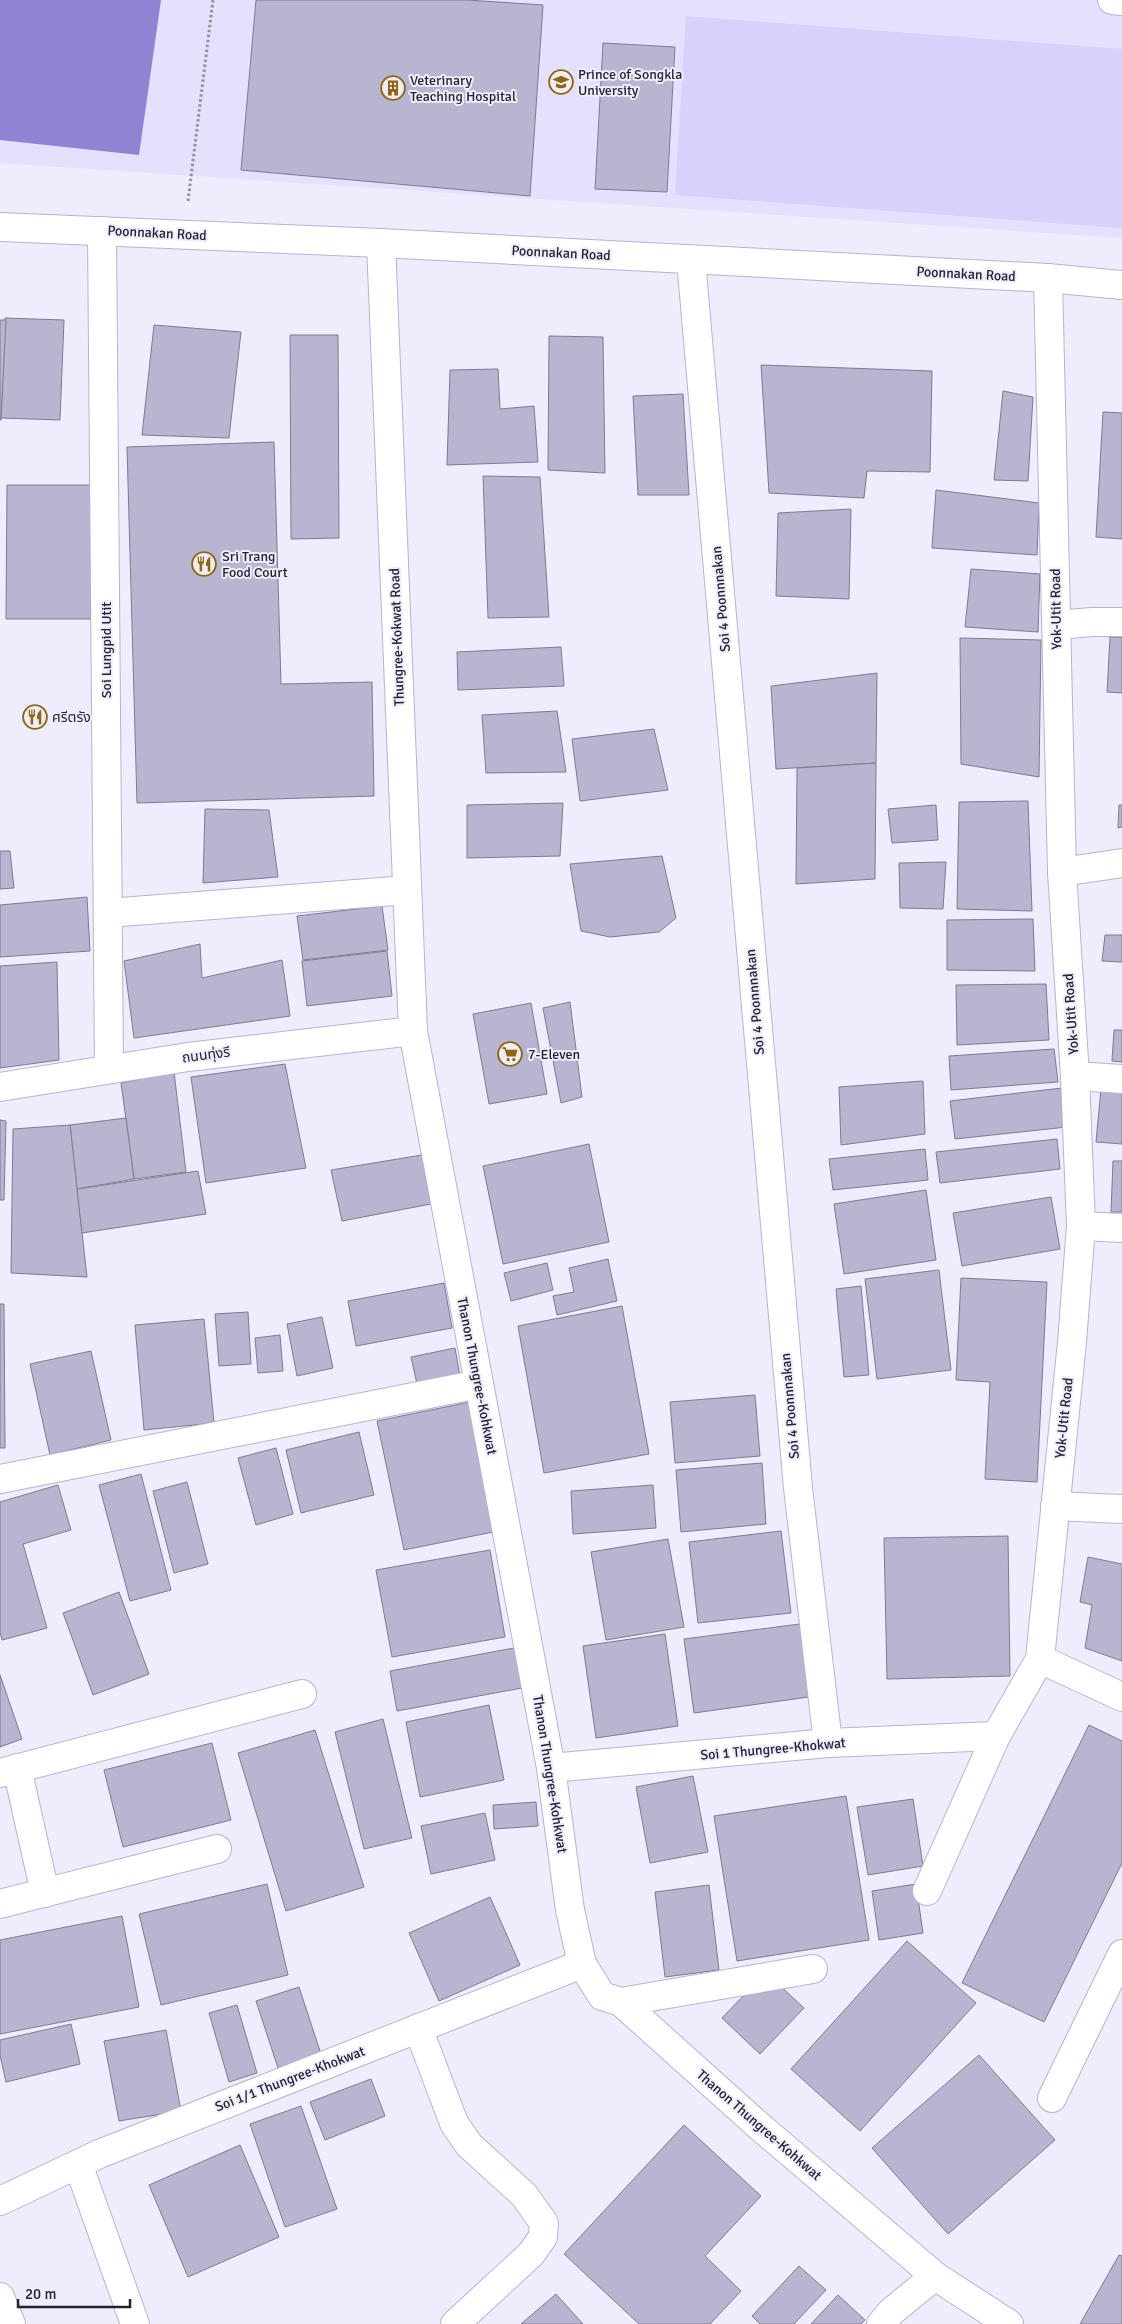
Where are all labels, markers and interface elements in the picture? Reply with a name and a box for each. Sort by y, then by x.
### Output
place label: Prince of Songkla University [578,66,682,99]
school or university icon: Prince of Songkla University [548,69,574,95]
place label: Veterinary Teaching Hospital [410,72,516,105]
building icon: Veterinary Teaching Hospital [380,75,406,101]
street label: Poonnakan Road [107,222,207,244]
street label: Poonnakan Road [511,242,611,264]
street label: Poonnakan Road [916,263,1016,285]
street label: Soi 4 Poonnnakan [708,545,734,653]
place label: Sri Trang Food Court [222,548,288,581]
restaurant icon: Sri Trang Food Court [191,551,217,577]
street label: Thungree-Kokwat Road [386,568,408,706]
street label: Yok-Utit Road [1047,568,1065,650]
street label: Soi Lungpid Utit [98,602,115,698]
restaurant icon: ศรีตรัง [22,704,48,730]
place label: ศรีตรัง [52,709,91,726]
street label: Soi 4 Poonnnakan [742,948,768,1056]
street label: Yok-Utit Road [1060,973,1082,1055]
supermarket icon: 7-Eleven [497,1041,523,1067]
street label: ถนนทุ่งรี [181,1044,231,1066]
place label: 7-Eleven [528,1046,580,1063]
street label: Thanon Thungree-Kohkwat [453,1296,501,1456]
street label: Soi 4 Poonnnakan [777,1352,803,1460]
street label: Yok-Utit Road [1051,1377,1077,1459]
street label: Thanon Thungree-Kohkwat [529,1694,571,1854]
street label: Soi 1 Thungree-Khokwat [700,1734,846,1764]
street label: Soi 1/1 Thungree-Khokwat [213,2043,367,2115]
street label: Thanon Thungree-Kohkwat [693,2066,825,2184]
scale bar [18,2276,130,2308]
text: 20 m [25,2285,56,2303]

